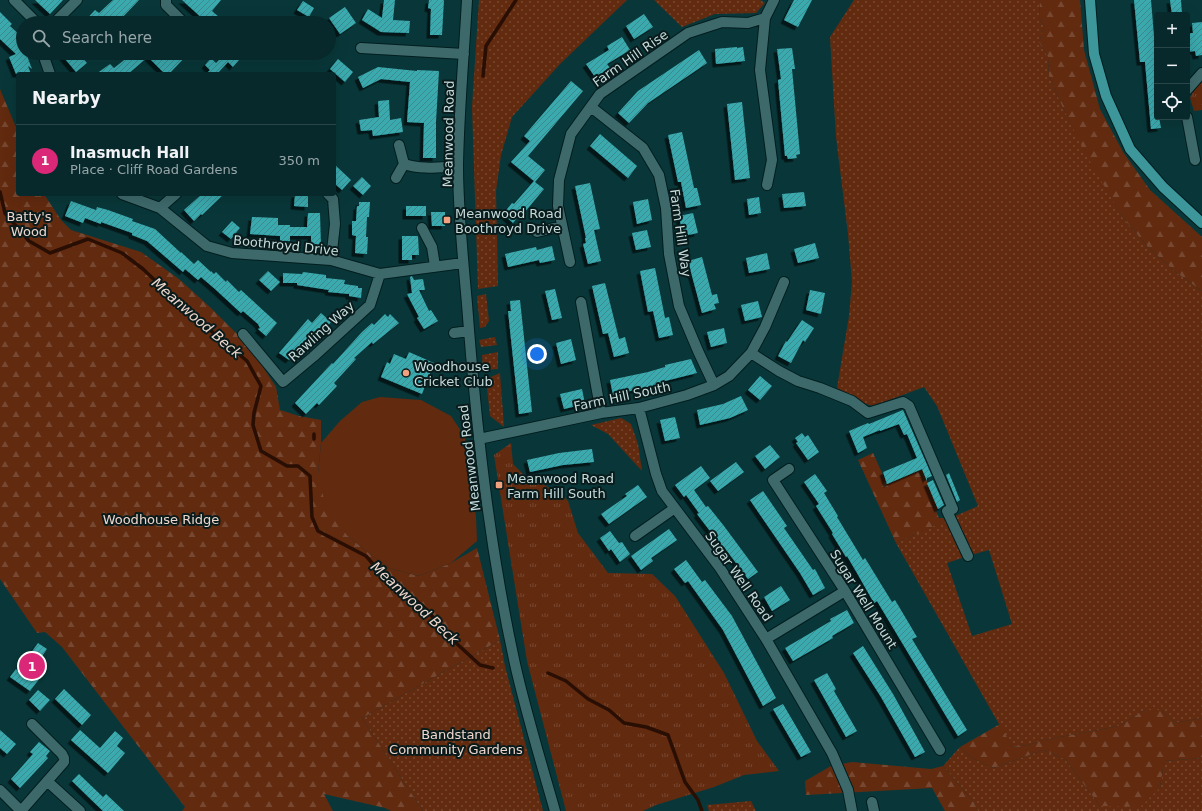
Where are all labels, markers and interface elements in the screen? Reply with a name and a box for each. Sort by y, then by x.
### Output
map controls [1154,12,1190,120]
button: + [1154,12,1190,48]
search box [16,16,336,60]
icon: search [30,27,52,49]
street label: Farm Hill Rise [590,27,671,90]
text: Search here [62,29,152,47]
button: − [1154,48,1190,84]
street label: Meanwood Road [440,80,457,188]
button: locate [1154,84,1190,120]
text: Nearby [32,88,101,108]
text: Inasmuch Hall [70,144,189,162]
text: 1 [40,153,50,168]
text: 350 m [278,153,320,168]
text: Place · Cliff Road Gardens [70,162,238,177]
street label: Farm Hill Way [667,188,694,278]
place label: Meanwood Road Boothroyd Drive [455,206,562,236]
park label: Batty's Wood [6,209,52,239]
marker: Meanwood Road Boothroyd Drive [442,215,452,225]
street label: Boothroyd Drive [232,233,339,258]
water label: Meanwood Beck [149,275,246,362]
street label: Rawling Way [286,298,357,365]
your location [527,344,547,364]
place label: Woodhouse Cricket Club [414,359,493,389]
marker: Woodhouse Cricket Club [401,368,411,378]
street label: Farm Hill South [572,379,672,414]
street label: Meanwood Road [456,404,483,512]
place label: Meanwood Road Farm Hill South [507,471,614,501]
marker: Meanwood Road Farm Hill South [494,480,504,490]
park label: Woodhouse Ridge [103,512,219,527]
street label: Sugar Well Road [702,528,775,624]
street label: Sugar Well Mount [827,547,900,652]
water label: Meanwood Beck [368,558,463,648]
pin: 1 [19,651,45,681]
park label: Bandstand Community Gardens [389,727,523,757]

